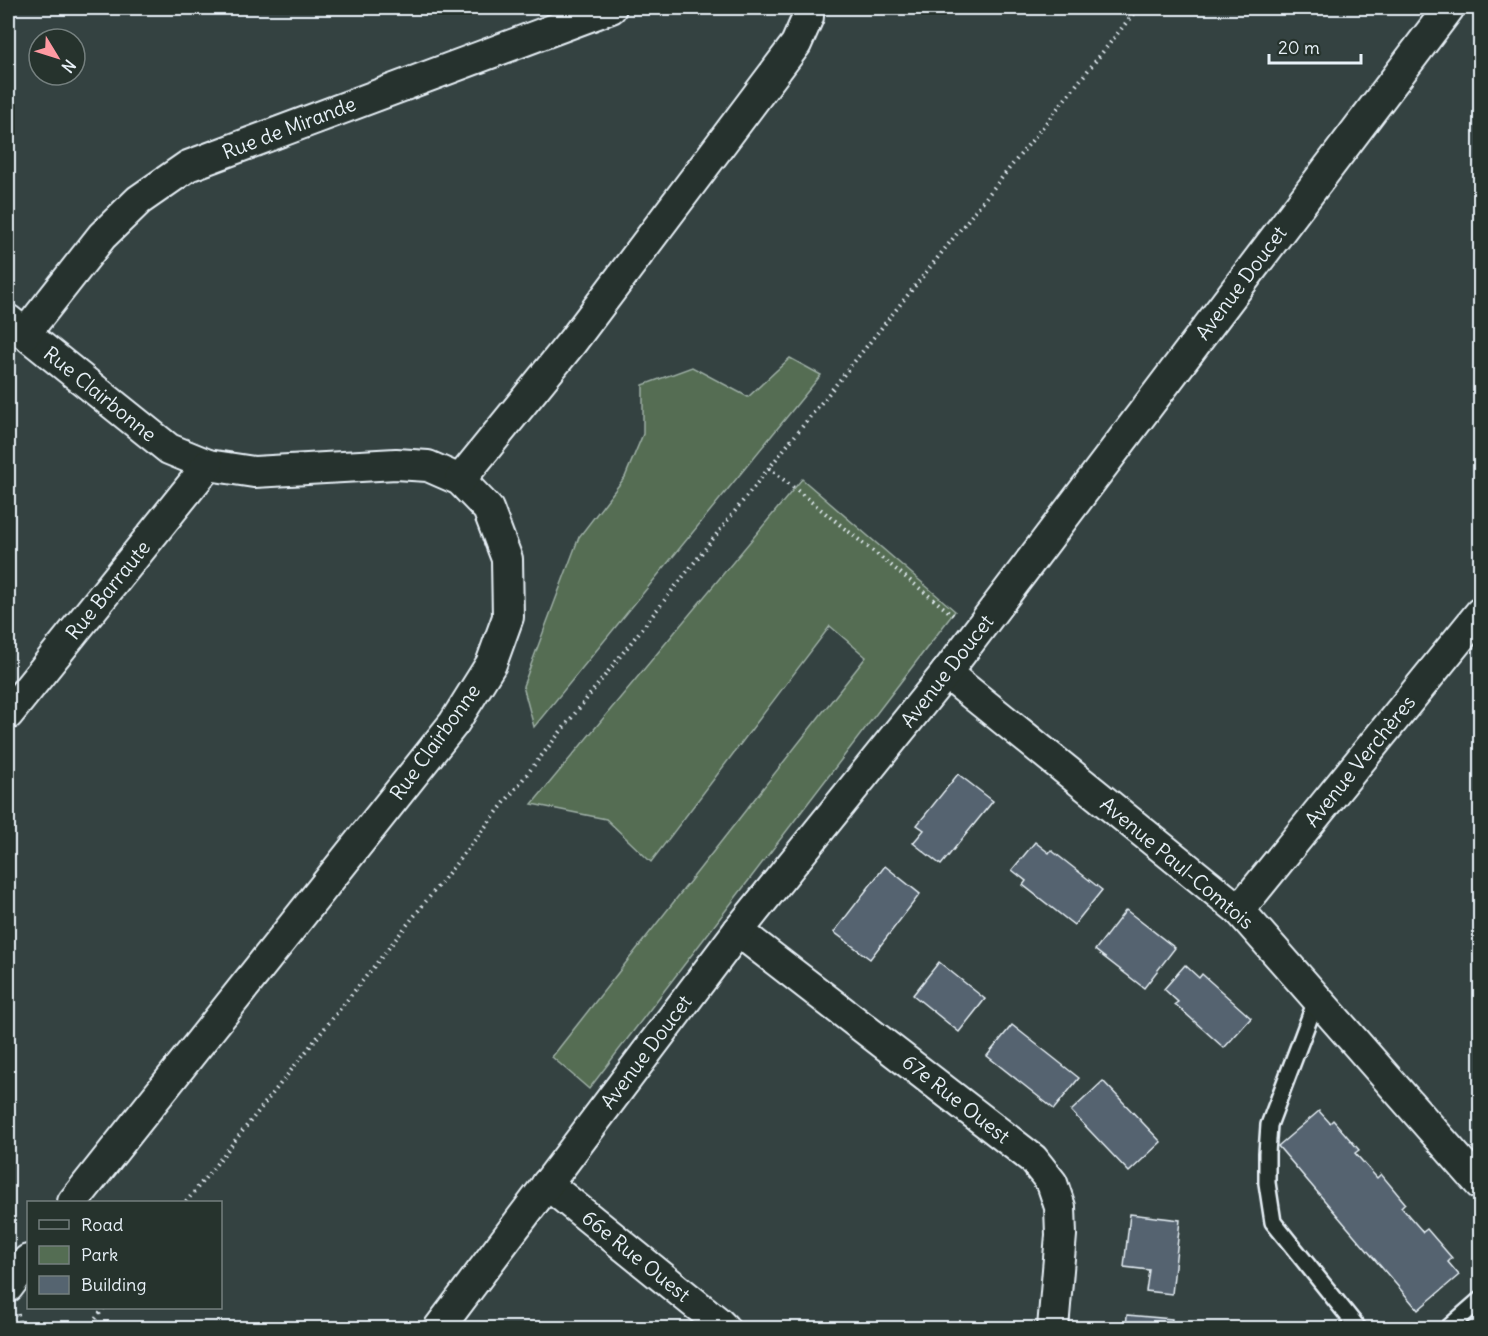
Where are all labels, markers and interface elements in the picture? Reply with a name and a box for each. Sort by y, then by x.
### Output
north arrow [27,27,87,87]
scale bar [1269,27,1360,65]
text: 20 m [1278,36,1320,59]
text: N [58,56,80,77]
street label: Rue de Mirande [219,91,359,164]
street label: Avenue Doucet [1190,221,1292,345]
street label: Rue Clairbonne [39,341,162,447]
street label: Rue Barraute [60,535,155,644]
street label: Avenue Doucet [895,609,999,732]
street label: Rue Clairbonne [384,679,485,805]
street label: Avenue Verchères [1299,690,1420,832]
street label: Avenue Paul-Comtois [1096,791,1259,934]
street label: Avenue Doucet [595,990,697,1114]
street label: 67e Rue Ouest [898,1049,1015,1149]
legend [27,1201,222,1309]
street label: 66e Rue Ouest [577,1204,696,1307]
text: Road [81,1213,124,1236]
text: Park [81,1243,118,1266]
text: Building [81,1273,146,1296]

